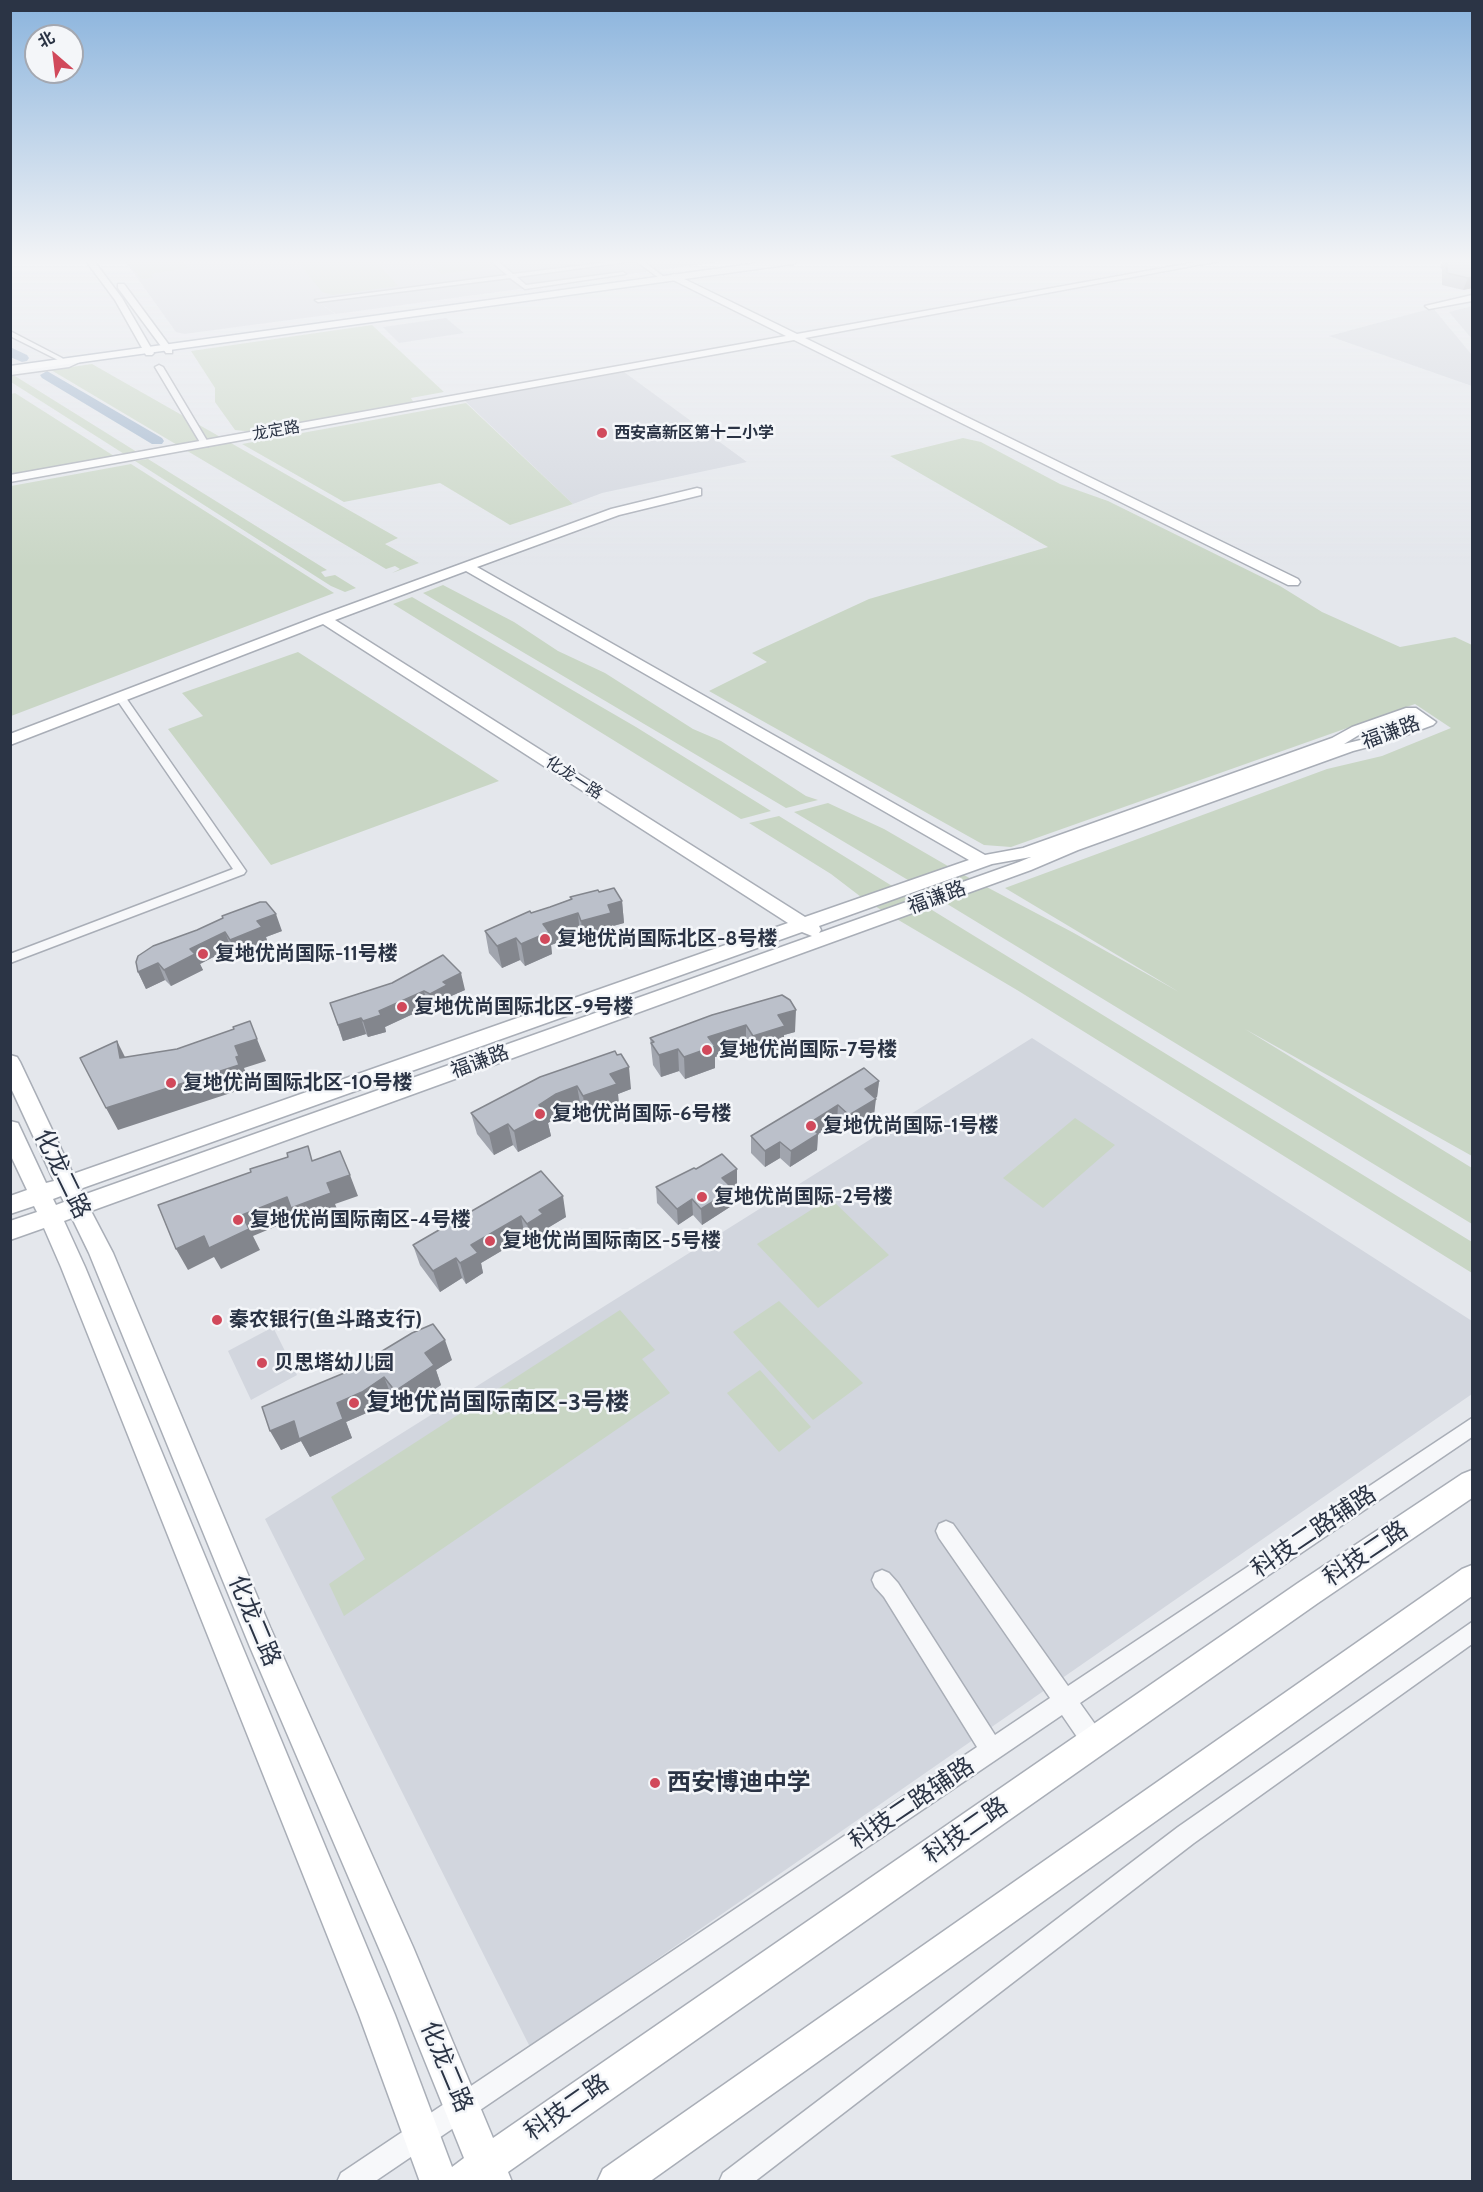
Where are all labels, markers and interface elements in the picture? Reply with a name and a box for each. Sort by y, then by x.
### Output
north arrow [24,24,84,84]
text: 北 [35,27,58,52]
street label: 龙定路 [251,417,301,445]
place label: 西安高新区第十二小学 [614,423,774,443]
marker: 西安高新区第十二小学 [595,426,609,440]
street label: 福谦路 [1359,711,1423,755]
street label: 化龙一路 [542,753,606,803]
street label: 福谦路 [905,876,969,920]
place label: 复地优尚国际北区-8号楼 [557,927,777,951]
marker: 复地优尚国际北区-8号楼 [538,932,552,946]
place label: 复地优尚国际-11号楼 [215,942,398,966]
marker: 复地优尚国际-11号楼 [196,947,210,961]
place label: 复地优尚国际北区-9号楼 [414,995,634,1019]
marker: 复地优尚国际北区-9号楼 [395,1000,409,1014]
place label: 复地优尚国际-7号楼 [719,1038,897,1062]
street label: 福谦路 [448,1040,512,1084]
marker: 复地优尚国际-7号楼 [700,1043,714,1057]
place label: 复地优尚国际北区-10号楼 [183,1071,413,1095]
marker: 复地优尚国际北区-10号楼 [164,1076,178,1090]
place label: 复地优尚国际-6号楼 [552,1102,732,1126]
marker: 复地优尚国际-6号楼 [533,1107,547,1121]
place label: 复地优尚国际-1号楼 [823,1114,998,1138]
marker: 复地优尚国际-1号楼 [804,1119,818,1133]
street label: 化龙二路 [28,1125,96,1223]
place label: 复地优尚国际-2号楼 [714,1185,893,1209]
marker: 复地优尚国际-2号楼 [695,1190,709,1204]
place label: 复地优尚国际南区-4号楼 [250,1208,471,1232]
marker: 复地优尚国际南区-4号楼 [231,1213,245,1227]
place label: 复地优尚国际南区-5号楼 [502,1229,721,1253]
marker: 复地优尚国际南区-5号楼 [483,1234,497,1248]
place label: 秦农银行(鱼斗路支行) [229,1308,422,1332]
marker: 秦农银行(鱼斗路支行) [210,1313,224,1327]
place label: 贝思塔幼儿园 [274,1351,394,1375]
marker: 贝思塔幼儿园 [255,1356,269,1370]
place label: 复地优尚国际南区-3号楼 [366,1389,629,1417]
marker: 复地优尚国际南区-3号楼 [347,1396,361,1410]
street label: 科技二路辅路 [1246,1480,1382,1584]
street label: 科技二路 [1318,1515,1414,1593]
street label: 化龙二路 [222,1571,286,1671]
street label: 科技二路辅路 [844,1752,980,1856]
place label: 西安博迪中学 [667,1769,811,1797]
marker: 西安博迪中学 [648,1776,662,1790]
street label: 科技二路 [918,1792,1014,1870]
street label: 化龙二路 [414,2017,478,2117]
street label: 科技二路 [519,2069,615,2147]

